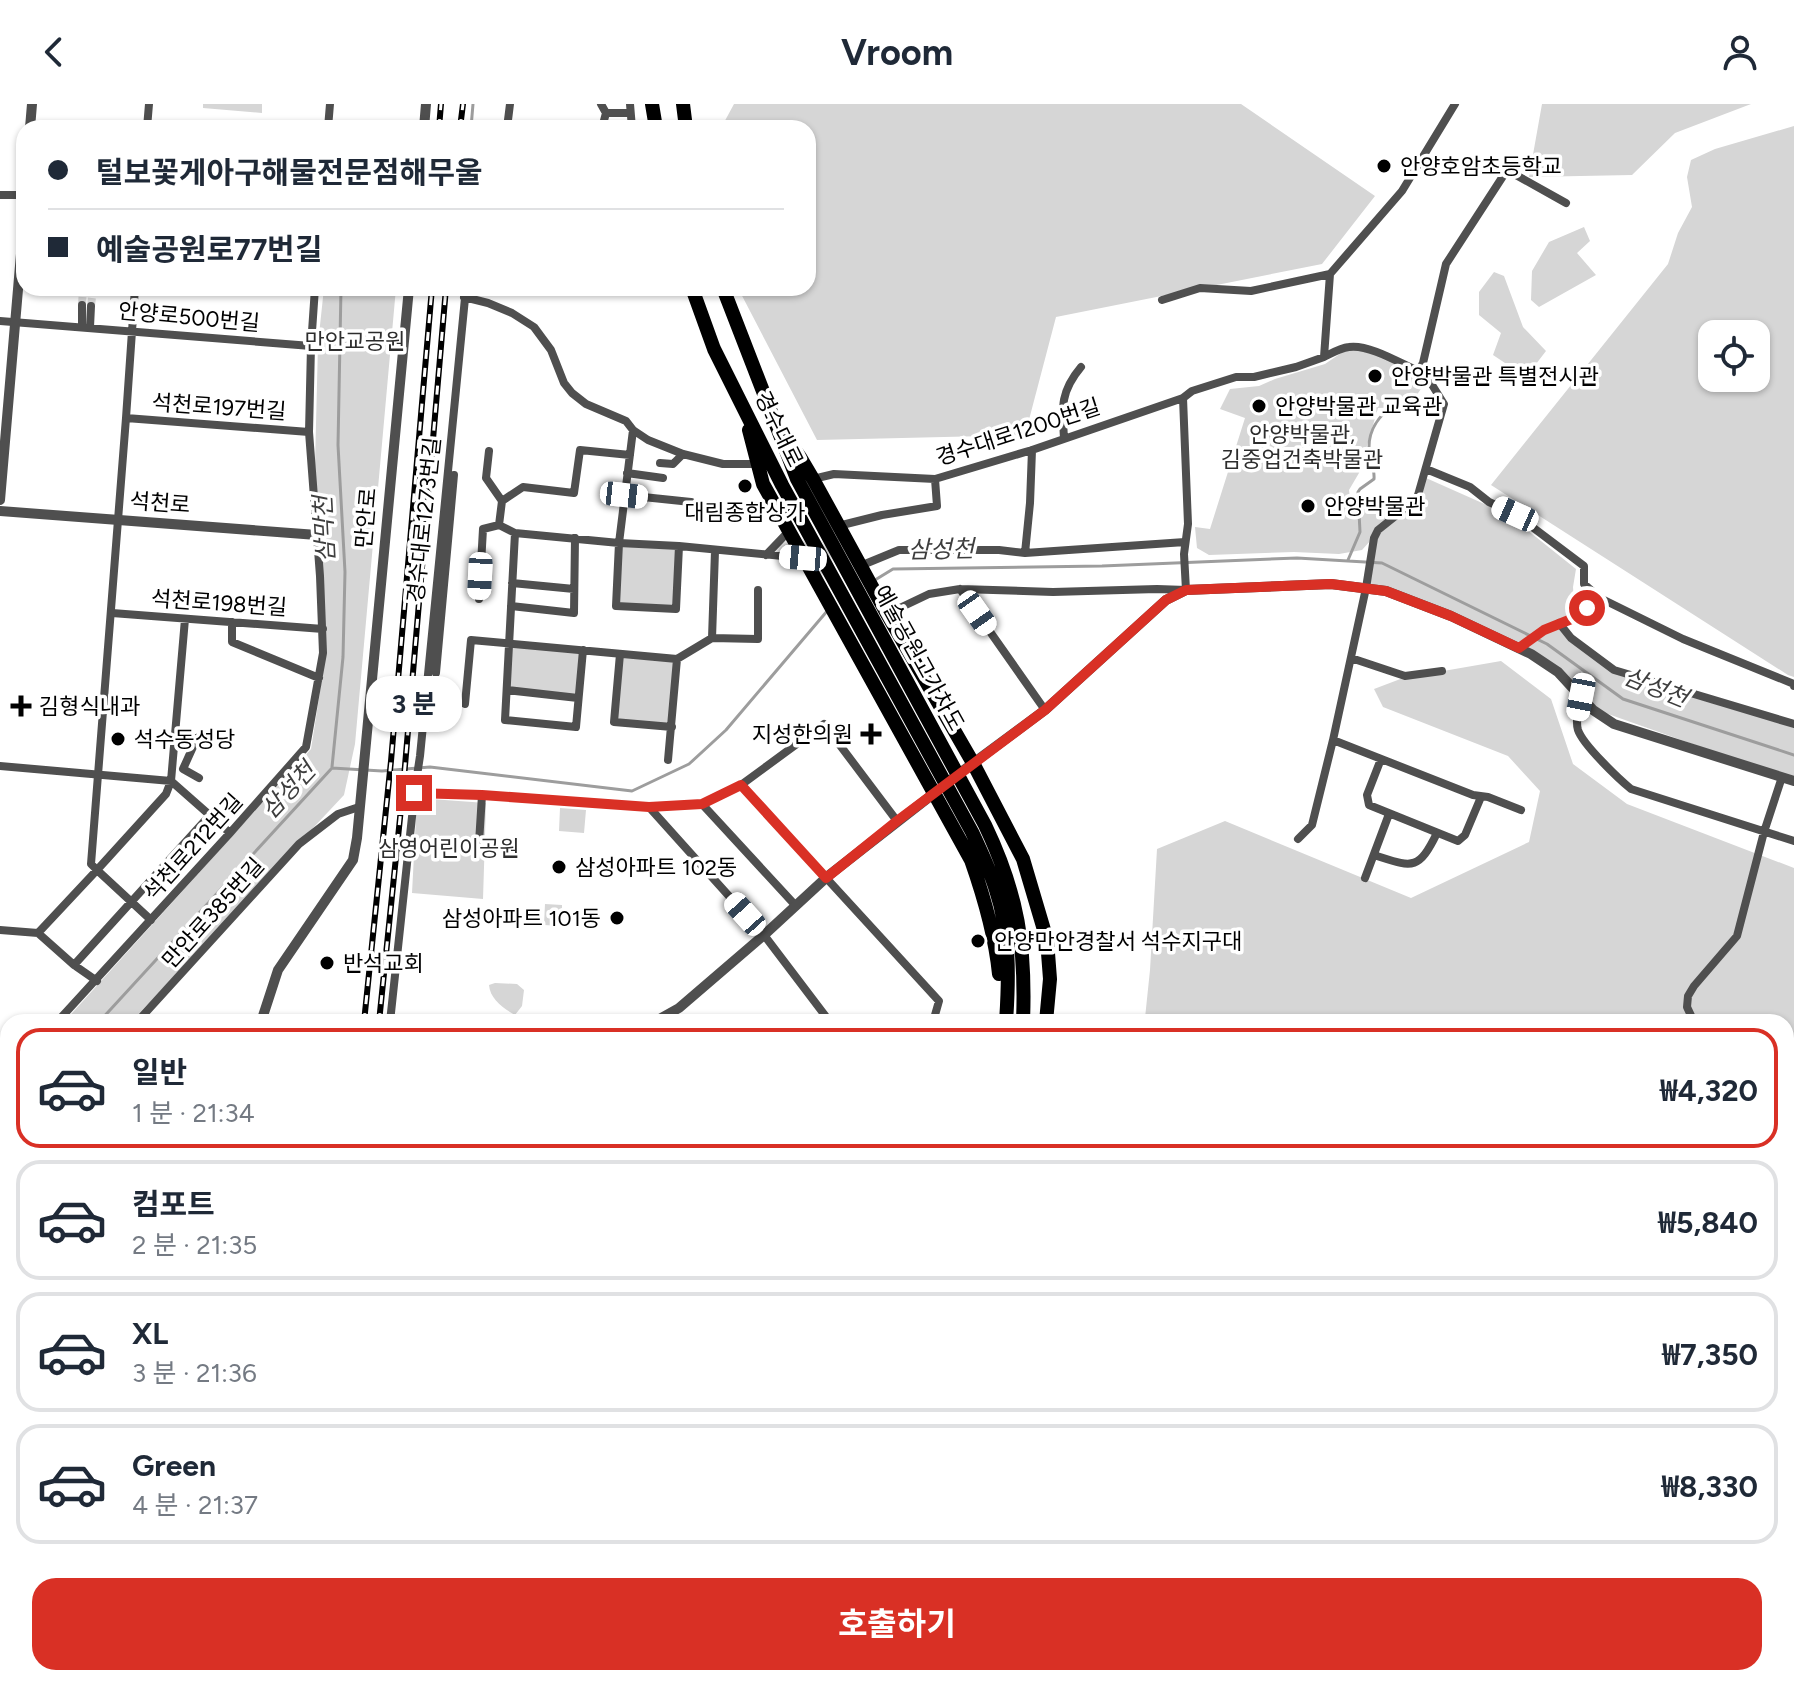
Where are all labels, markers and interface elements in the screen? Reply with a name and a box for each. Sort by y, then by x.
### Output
icon: back [32,30,76,74]
icon: person [1718,30,1762,74]
text: Vroom [841,31,953,74]
place label: 안양호암초등학교 [1400,153,1562,180]
text: 털보꽃게아구해물전문점해무울 [96,154,482,191]
marker: 안양호암초등학교 [1375,157,1393,175]
text: 예술공원로77번길 [96,231,323,268]
street label: 안양로500번길 [117,297,261,337]
map controls [1698,320,1770,392]
button: locate [1698,320,1770,392]
park label: 만안교공원 [304,328,406,355]
place label: 안양박물관 특별전시관 [1391,363,1599,390]
marker: 안양박물관 특별전시관 [1366,367,1384,385]
street label: 경수대로 [749,387,809,471]
street label: 석천로197번길 [151,389,287,425]
street label: 경수대로1200번길 [932,393,1104,471]
place label: 안양박물관 교육관 [1275,393,1442,420]
marker: 안양박물관 교육관 [1250,397,1268,415]
park label: 안양박물관, 김중업건축박물관 [1221,421,1383,473]
street label: 경수대로1273번길 [402,436,446,604]
marker: 대림종합상가 [736,477,754,495]
car [599,481,649,509]
street label: 석천로 [129,487,191,519]
street label: 만안로 [350,487,382,549]
water label: 삼막천 [308,492,340,563]
place label: 안양박물관 [1324,493,1425,520]
car [1488,493,1542,535]
marker: 안양박물관 [1299,497,1317,515]
place label: 대림종합상가 [684,499,806,526]
water label: 삼성천 [908,534,977,564]
car [778,544,828,572]
car [467,551,493,601]
street label: 예술공원고가차도 [868,581,970,735]
street label: 석천로198번길 [150,585,288,621]
car [953,586,1001,640]
route start [1569,590,1605,626]
water label: 삼성천 [1620,661,1695,714]
car [1565,671,1597,723]
callout: 3 분 [366,677,462,733]
text: 3 분 [392,688,436,720]
place label: 김형식내과 [39,693,140,720]
marker: 김형식내과 [10,695,32,717]
place label: 지성한의원 [752,721,853,748]
marker: 지성한의원 [860,723,882,745]
place label: 석수동성당 [134,726,235,753]
marker: 석수동성당 [109,730,127,748]
water label: 삼성천 [255,754,323,824]
route end [396,775,432,811]
street label: 석천로212번길 [138,788,248,906]
park label: 삼영어린이공원 [378,835,520,862]
street label: 만안로385번길 [156,852,270,974]
place label: 삼성아파트 102동 [575,854,737,881]
marker: 삼성아파트 102동 [550,858,568,876]
car [720,888,770,940]
place label: 삼성아파트 101동 [442,905,601,932]
marker: 삼성아파트 101동 [608,909,626,927]
place label: 안양만안경찰서 석수지구대 [994,928,1242,955]
marker: 안양만안경찰서 석수지구대 [969,932,987,950]
place label: 반석교회 [343,950,424,977]
marker: 반석교회 [318,954,336,972]
icon: car [36,1052,108,1124]
text: 일반 [132,1054,187,1091]
text: ₩4,320 [1660,1072,1758,1109]
text: 1 분 · 21:34 [132,1097,255,1129]
icon: car [36,1184,108,1256]
text: 컴포트 [132,1186,215,1223]
text: ₩5,840 [1658,1204,1758,1241]
text: 2 분 · 21:35 [132,1229,257,1261]
text: XL [132,1315,168,1352]
icon: car [36,1316,108,1388]
text: ₩7,350 [1662,1336,1758,1373]
text: 3 분 · 21:36 [132,1357,257,1389]
text: Green [132,1447,216,1484]
icon: car [36,1448,108,1520]
text: ₩8,330 [1661,1468,1758,1505]
text: 4 분 · 21:37 [132,1489,258,1521]
button: 호출하기 [32,1578,1762,1670]

